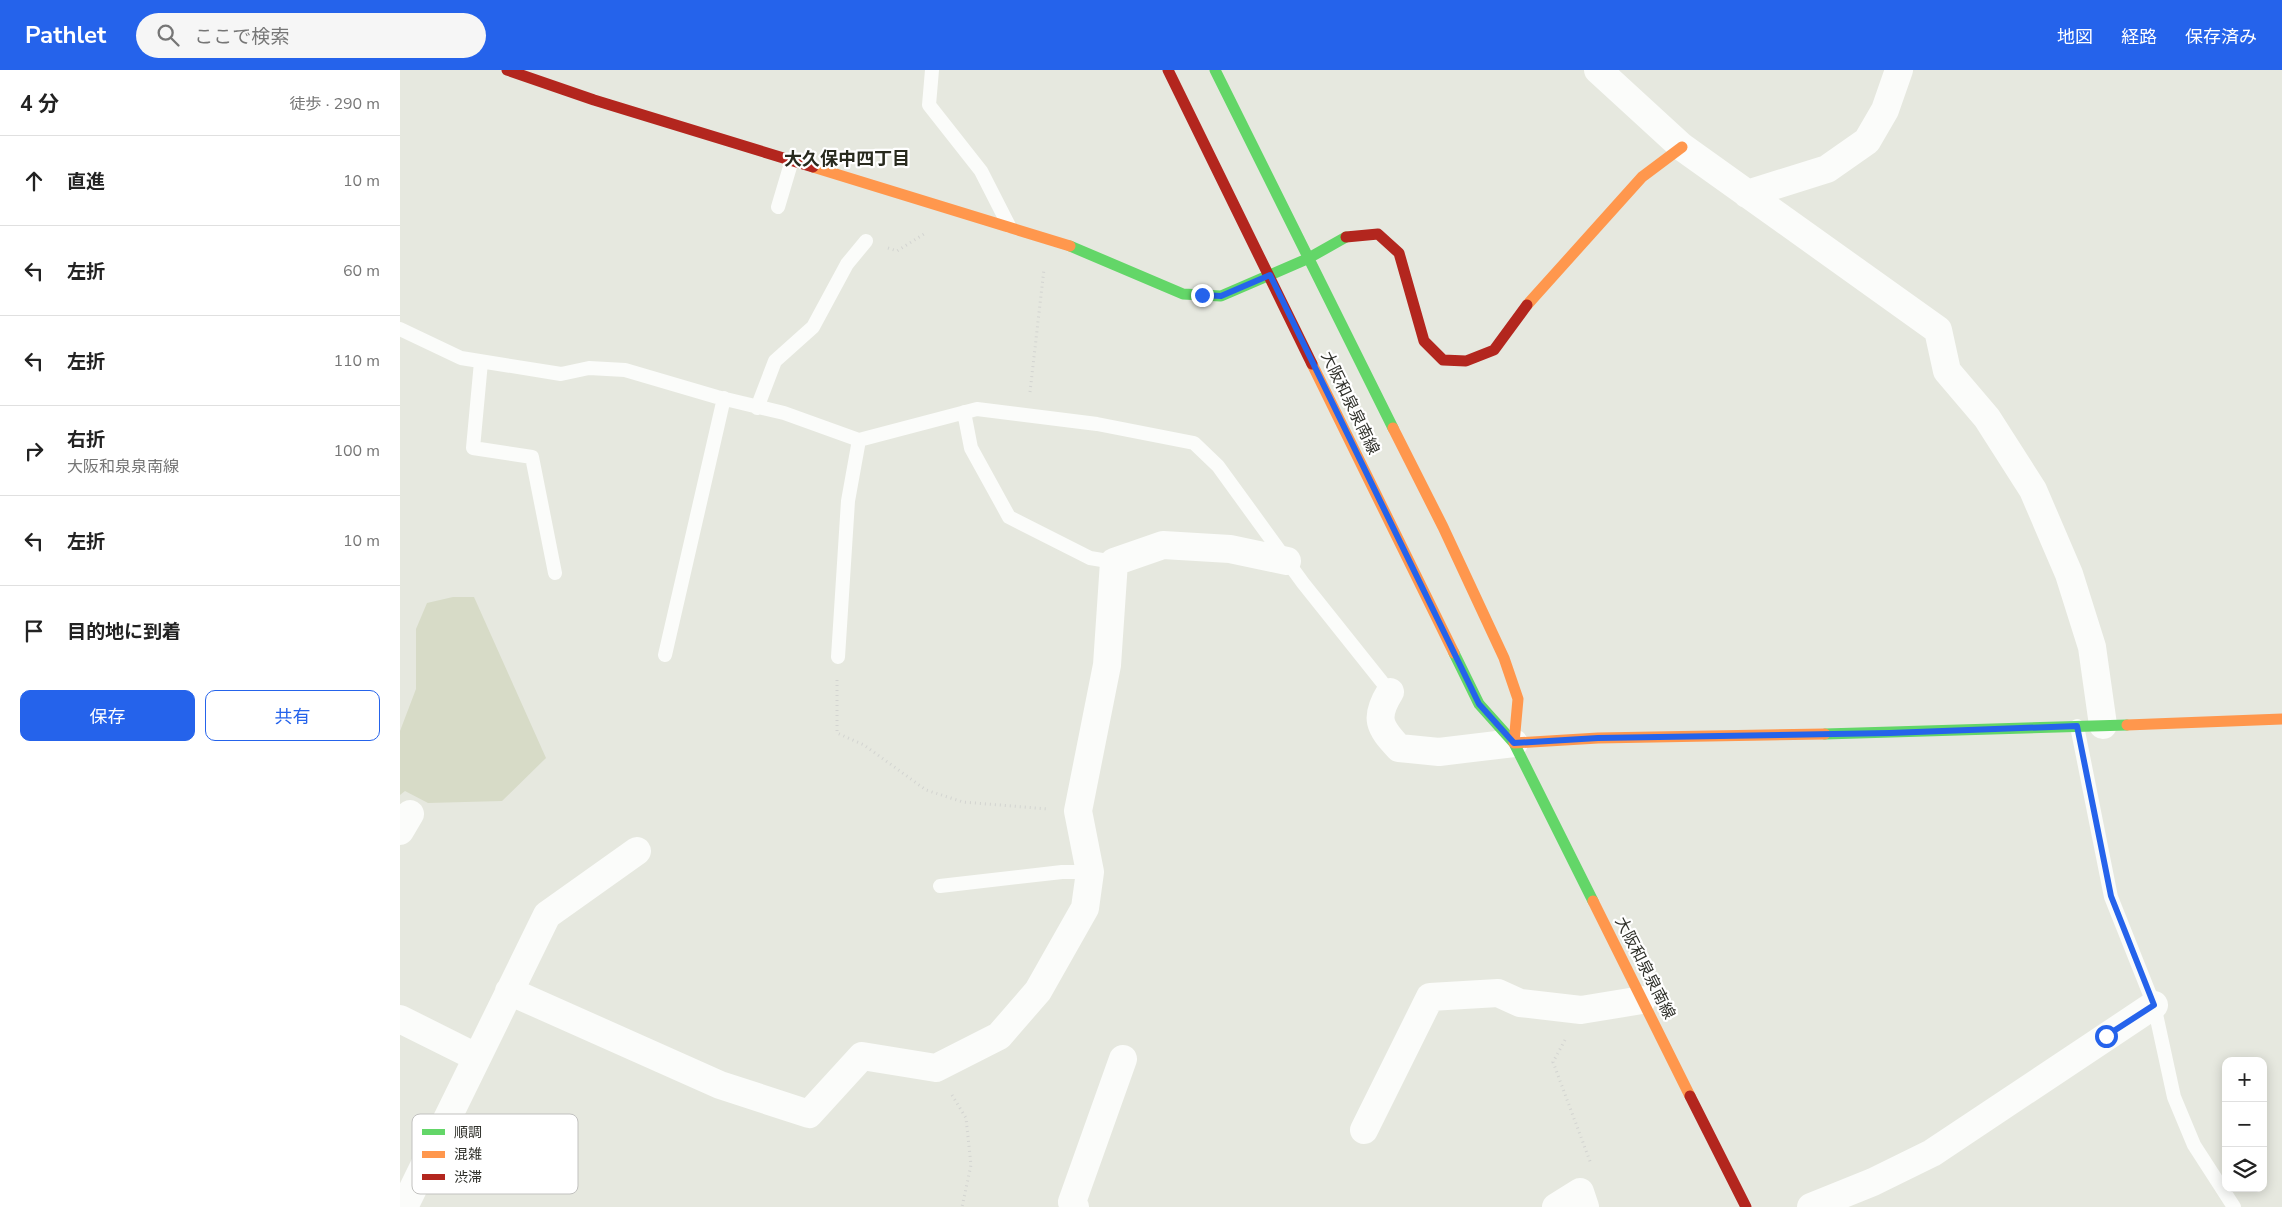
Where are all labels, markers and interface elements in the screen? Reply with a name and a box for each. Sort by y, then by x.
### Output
search box [136,13,486,58]
text: Pathlet [25,19,106,51]
icon: search [154,21,182,49]
text: ここで検索 [194,24,289,50]
text: 地図 [2057,25,2093,49]
text: 経路 [2121,25,2157,49]
text: 保存済み [2185,25,2257,49]
text: 4 分 [20,90,59,118]
text: 徒歩 · 290 m [290,93,380,115]
district label: 大久保中四丁目 [784,147,910,171]
icon: ahead [20,167,48,195]
text: 直進 [67,169,105,195]
text: 10 m [343,170,380,192]
icon: left [20,257,48,285]
text: 左折 [67,259,105,285]
text: 60 m [343,260,380,282]
route end [1191,284,1214,307]
icon: left [20,347,48,375]
street label: 大阪和泉泉南線 [1316,348,1384,458]
text: 左折 [67,349,105,375]
text: 110 m [333,350,380,372]
text: 右折 [67,427,105,453]
icon: right [20,437,48,465]
text: 100 m [333,440,380,462]
text: 大阪和泉泉南線 [67,456,179,478]
icon: left [20,527,48,555]
text: 左折 [67,529,105,555]
text: 10 m [343,530,380,552]
icon: arrive [20,617,48,645]
text: 目的地に到着 [67,619,181,645]
button: 保存 [20,690,195,741]
button: 共有 [205,690,380,741]
street label: 大阪和泉泉南線 [1610,913,1680,1023]
route start [2095,1025,2118,1048]
map controls [2222,1057,2267,1192]
button: + [2222,1057,2267,1102]
button: − [2222,1102,2267,1147]
legend [412,1114,578,1194]
text: 順調 [454,1123,482,1142]
text: 混雑 [454,1145,482,1164]
button: layers [2222,1147,2267,1192]
text: 渋滞 [454,1168,482,1187]

